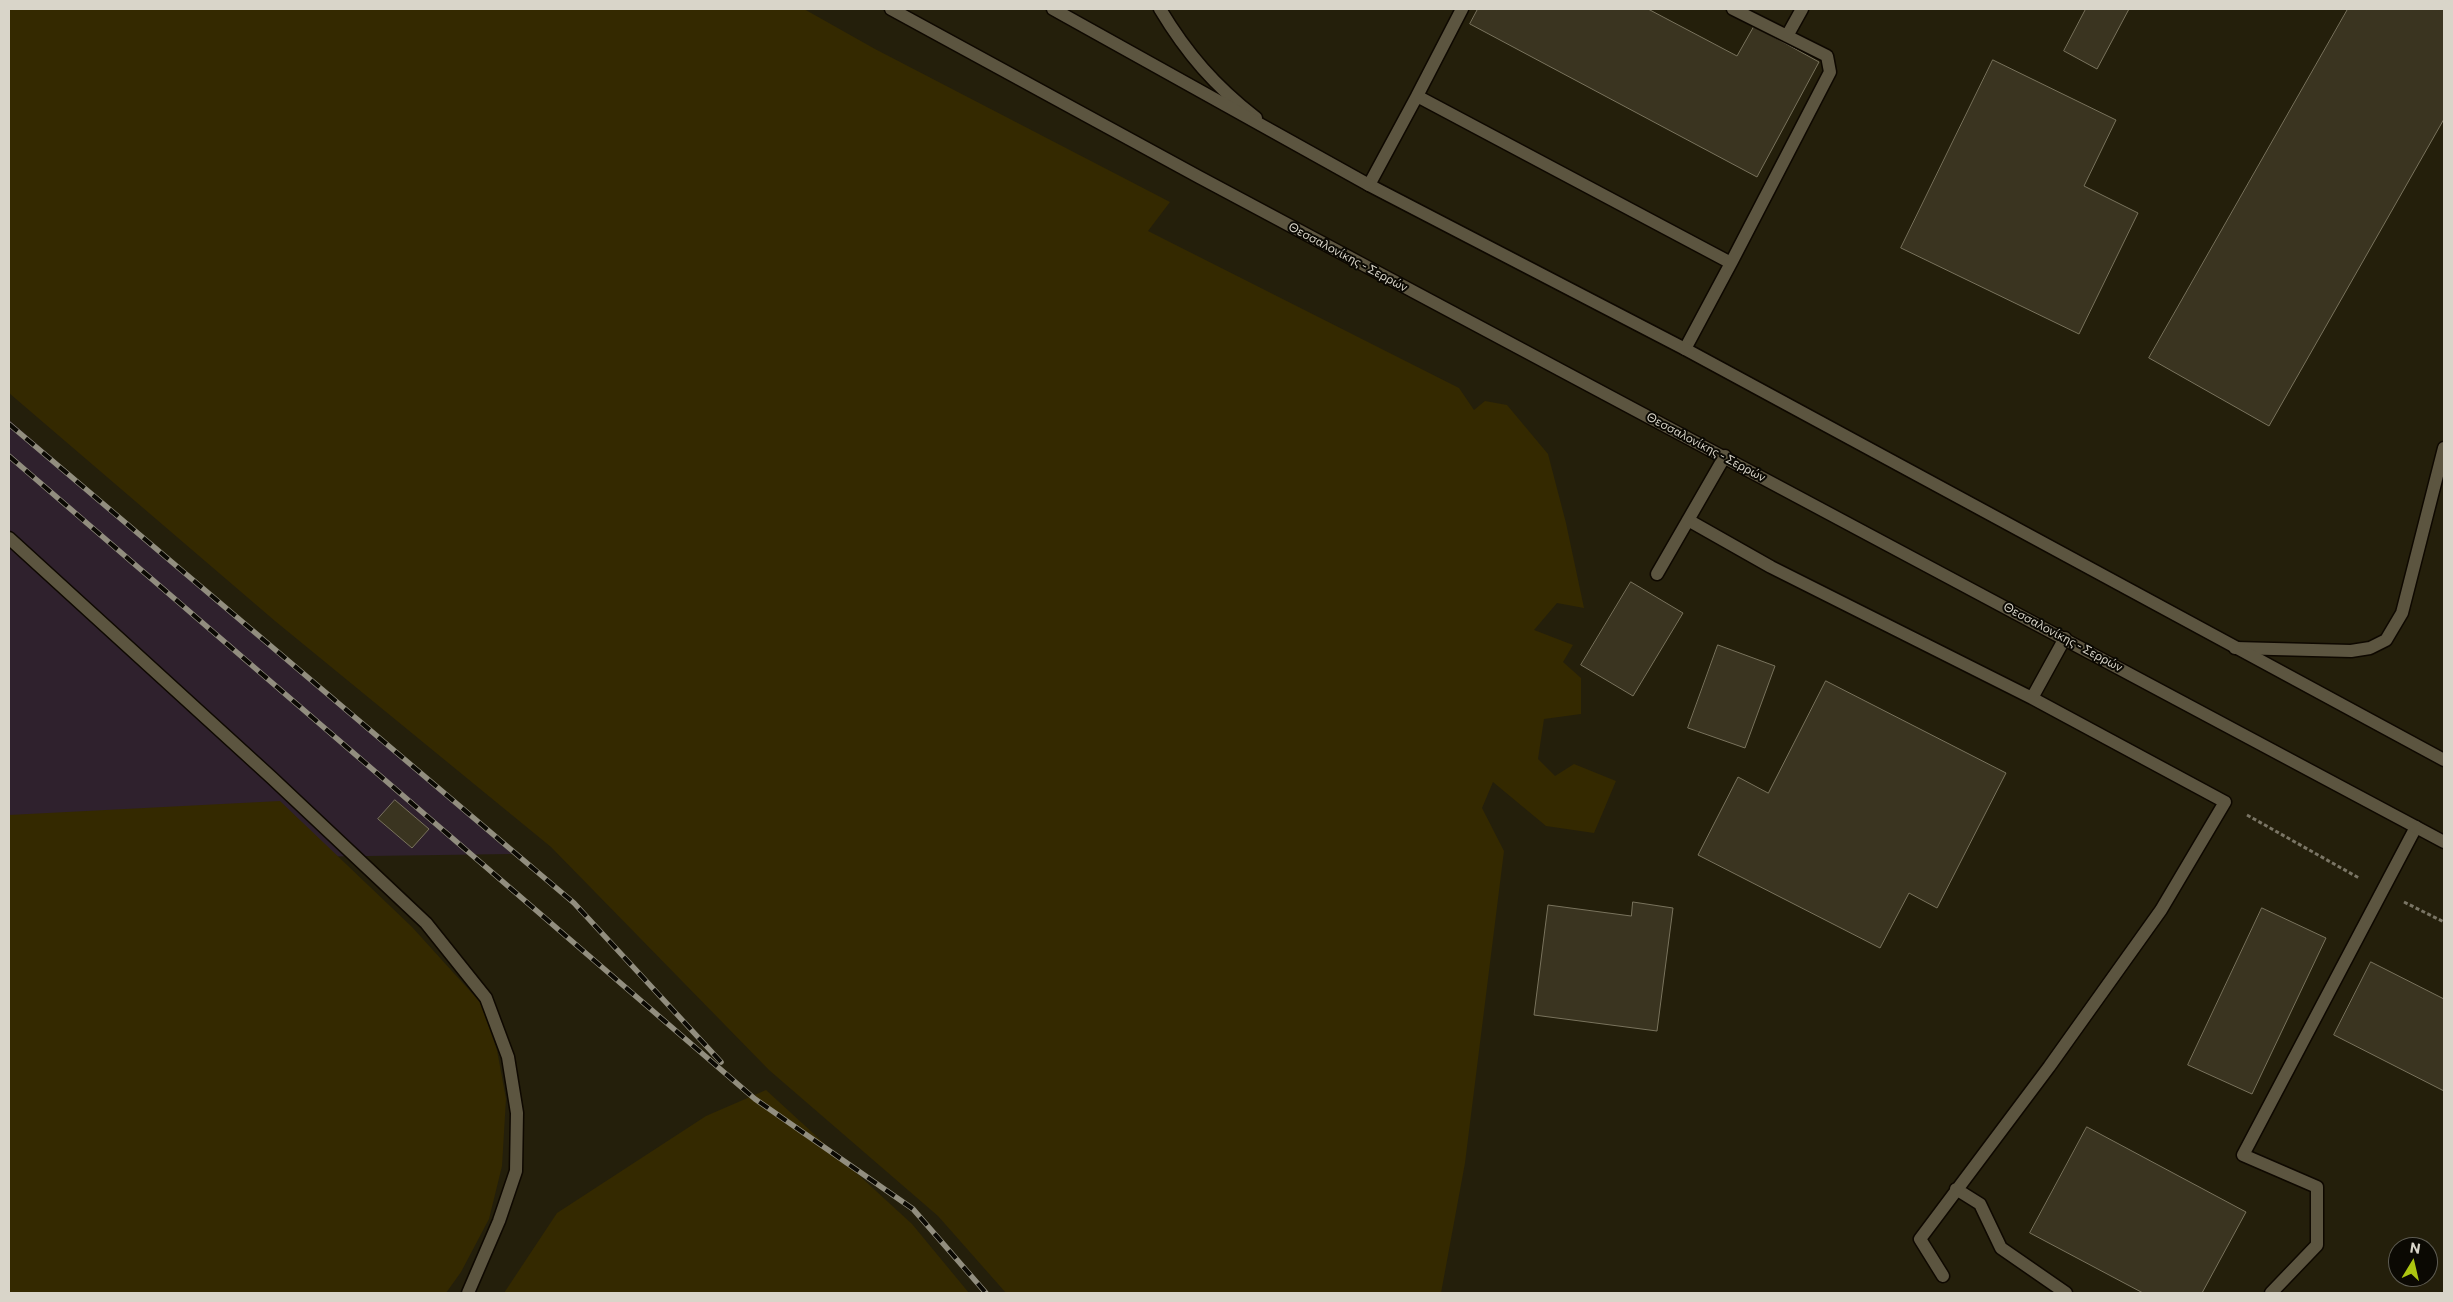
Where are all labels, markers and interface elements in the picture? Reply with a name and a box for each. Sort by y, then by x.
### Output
street label: Θεσσαλονίκης - Σερρών [1286,219,1410,295]
street label: Θεσσαλονίκης - Σερρών [1644,409,1768,485]
street label: Θεσσαλονίκης - Σερρών [2001,599,2125,675]
north arrow [2388,1237,2438,1287]
text: N [2409,1238,2422,1257]

